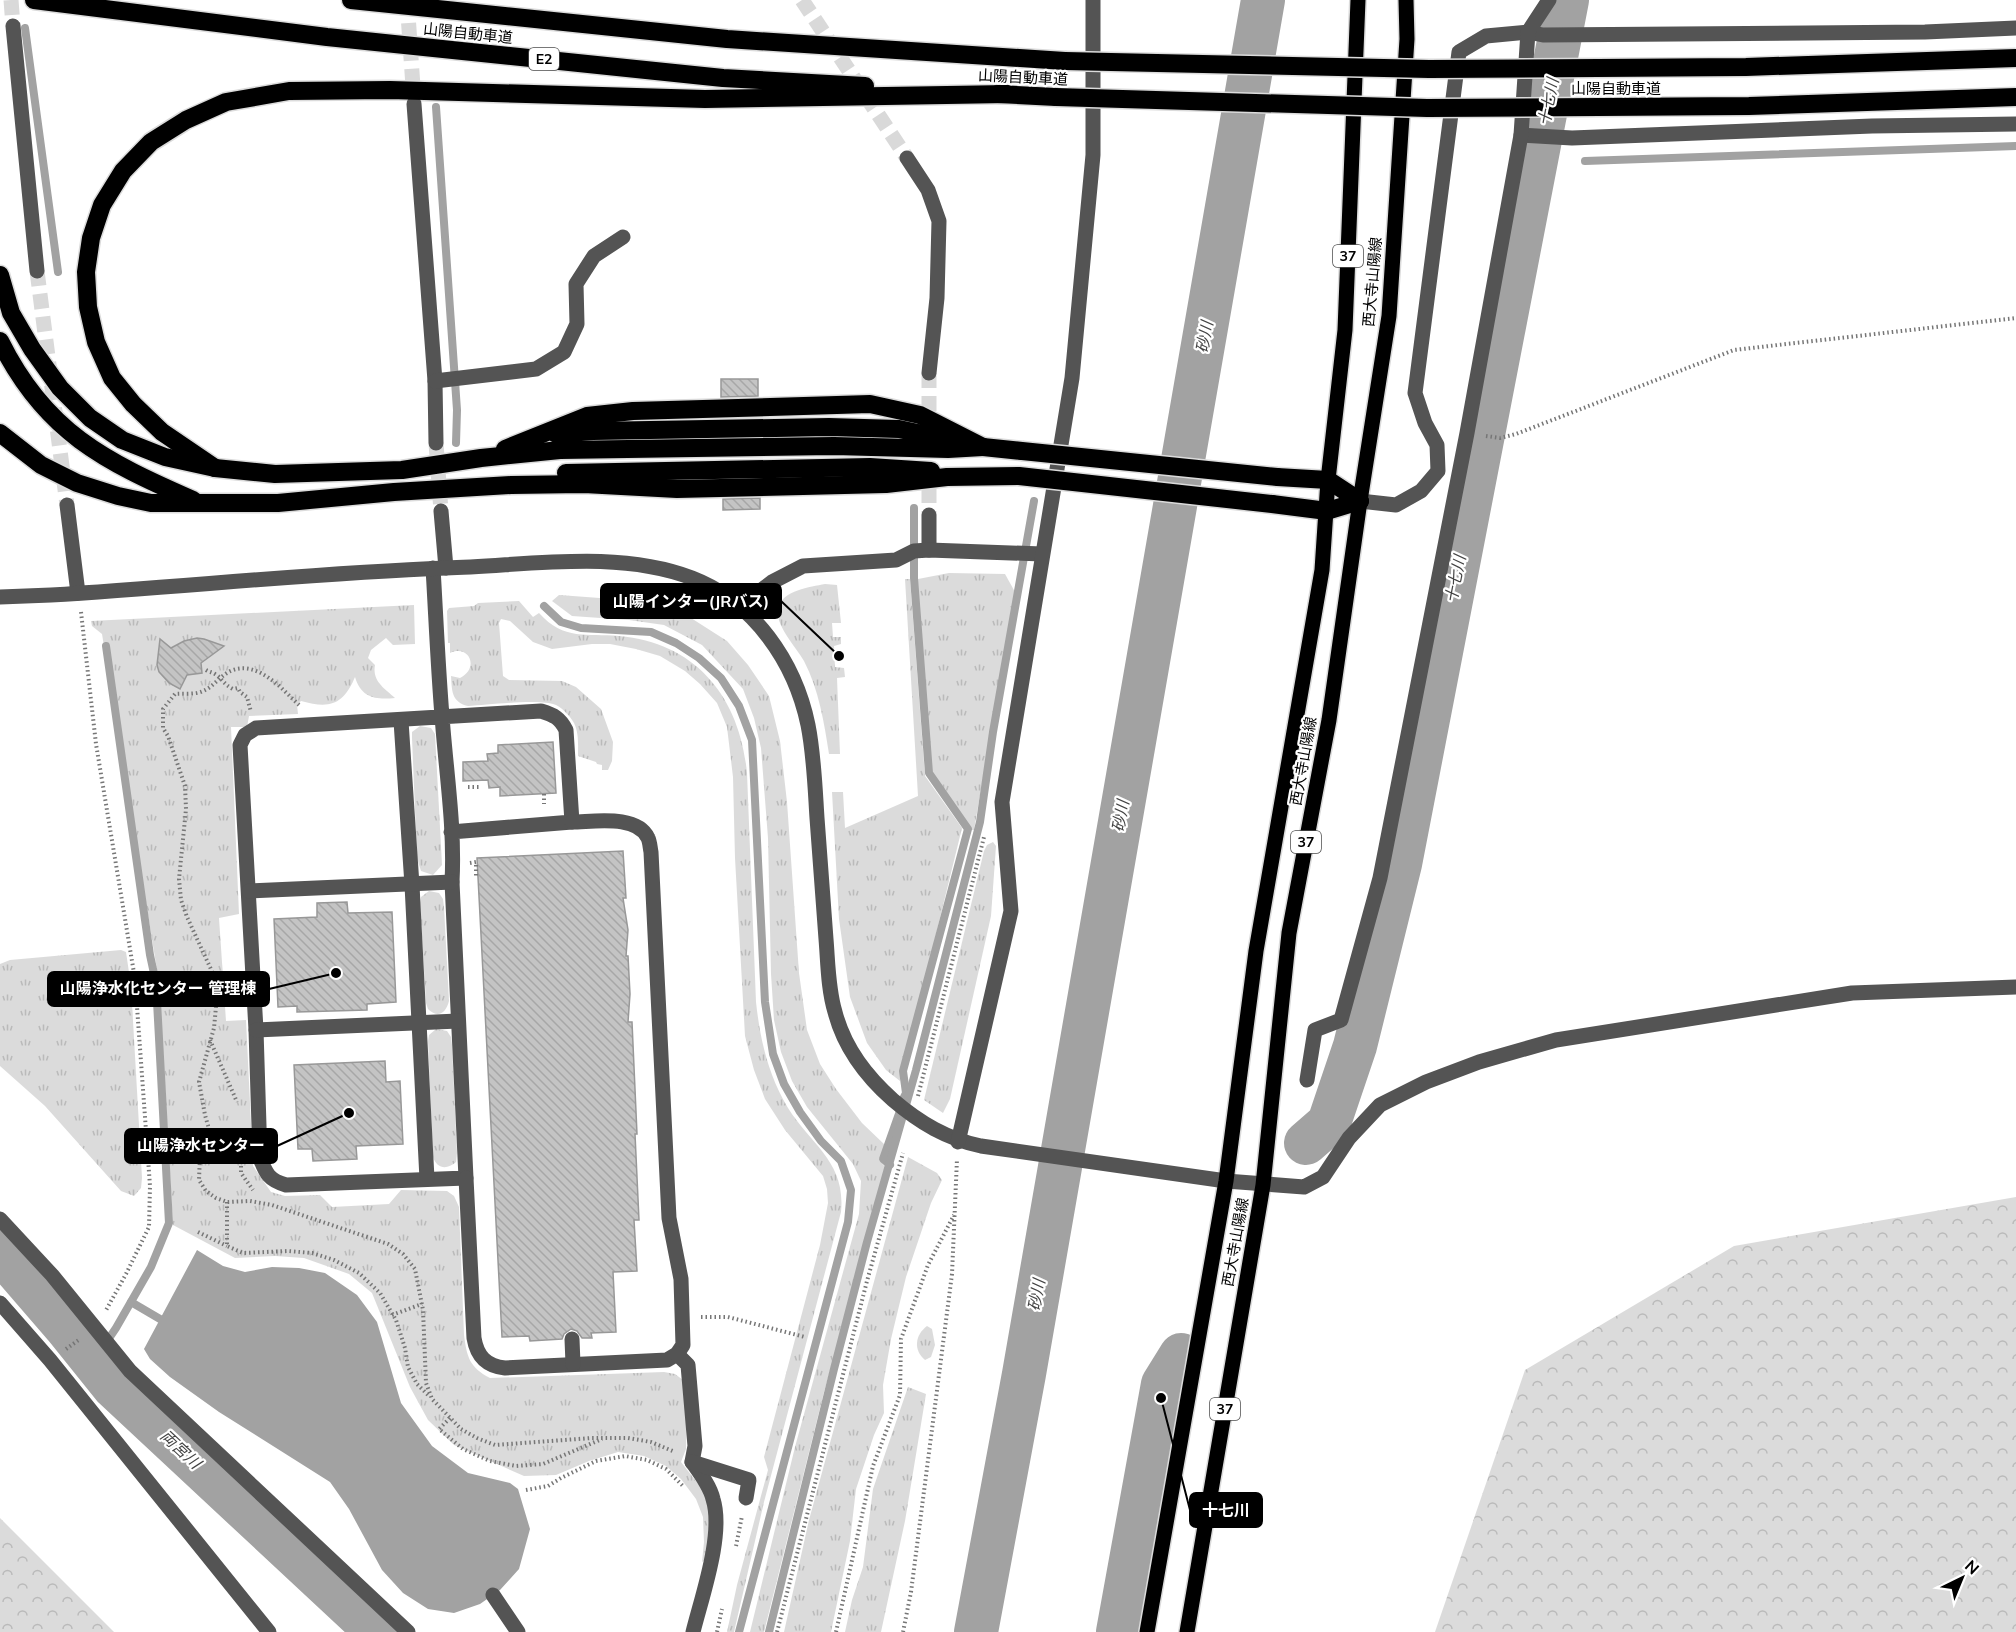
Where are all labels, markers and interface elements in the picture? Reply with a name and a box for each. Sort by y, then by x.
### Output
street label: 山陽自動車道 [422,19,514,47]
road number: E2 [529,48,559,70]
street label: 山陽自動車道 [978,65,1068,89]
water label: 十七川 [1534,75,1563,127]
street label: 山陽自動車道 [1571,79,1661,98]
street label: 西大寺山陽線 [1359,236,1385,328]
road number: 37 [1333,245,1363,267]
water label: 砂川 [1191,318,1217,355]
water label: 十七川 [1441,552,1470,604]
callout: 山陽インター(JRバス) [601,584,781,618]
text: 山陽インター(JRバス) [613,591,769,611]
street label: 西大寺山陽線 [1286,715,1320,807]
water label: 砂川 [1107,797,1133,834]
road number: 37 [1291,831,1321,853]
callout: 山陽浄水化センター 管理棟 [48,972,269,1006]
text: 山陽浄水化センター 管理棟 [60,978,256,998]
callout: 山陽浄水センター [125,1129,277,1163]
text: 山陽浄水センター [137,1135,265,1155]
street label: 西大寺山陽線 [1218,1196,1252,1288]
water label: 砂川 [1023,1276,1049,1313]
road number: 37 [1210,1398,1240,1420]
water label: 両宮川 [157,1425,207,1474]
callout: 十七川 [1190,1493,1262,1527]
text: 十七川 [1202,1500,1250,1520]
north arrow [1932,1548,1992,1608]
text: N [1961,1556,1983,1578]

